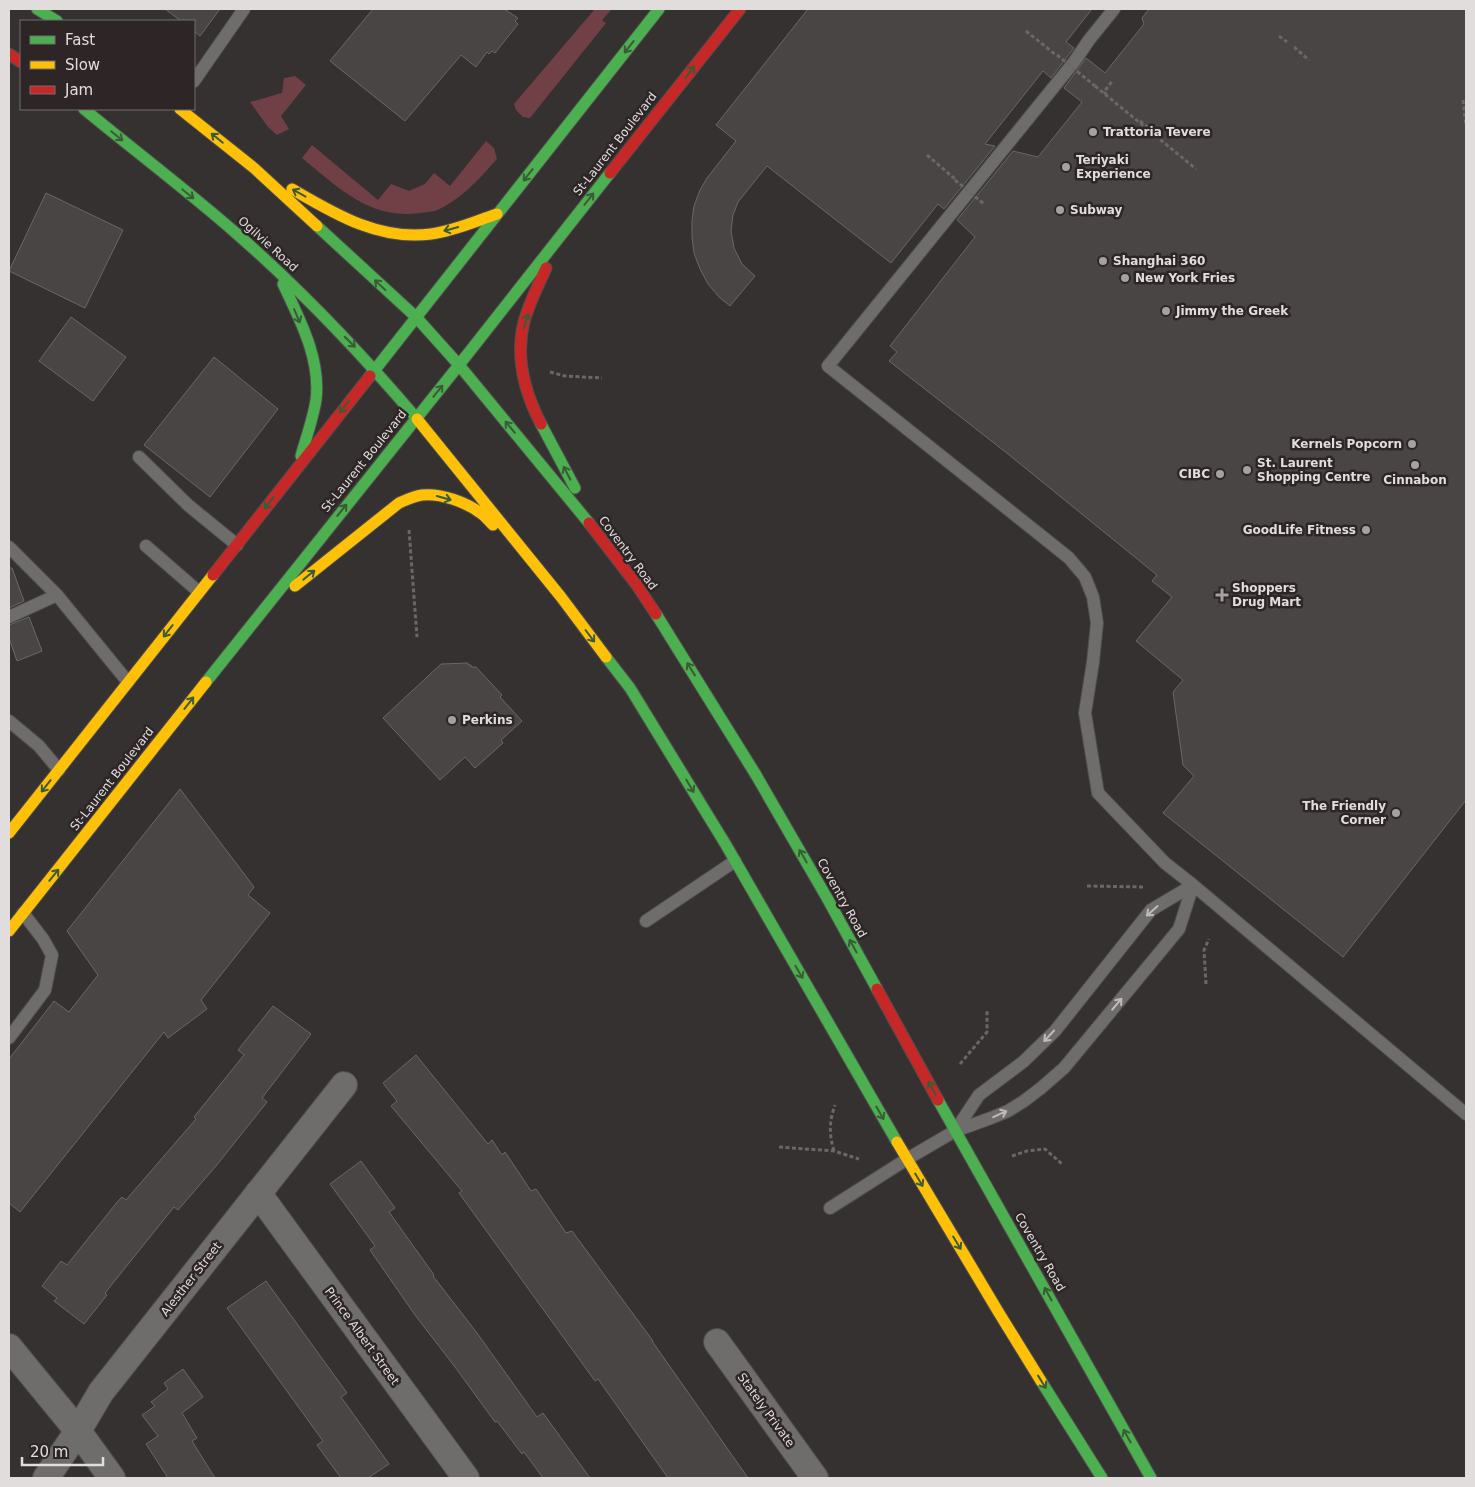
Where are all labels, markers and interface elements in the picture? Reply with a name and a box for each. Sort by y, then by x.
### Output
legend [20,20,195,110]
text: Fast [65,31,95,49]
one-way arrow [624,40,634,54]
text: Slow [65,56,100,74]
one-way arrow [684,66,695,79]
text: Jam [64,81,93,99]
street label: St-Laurent Boulevard [570,90,660,198]
place label: Trattoria Tevere [1103,125,1211,139]
marker: Trattoria Tevere [1087,126,1099,138]
one-way arrow [110,130,123,141]
one-way arrow [210,133,224,143]
place label: Teriyaki Experience [1076,153,1151,181]
marker: Teriyaki Experience [1060,161,1072,173]
one-way arrow [523,168,534,181]
one-way arrow [181,188,194,199]
one-way arrow [291,188,306,198]
one-way arrow [584,192,594,206]
place label: Subway [1070,203,1123,217]
marker: Subway [1054,204,1066,216]
street label: Ogilvie Road [235,214,301,274]
one-way arrow [443,224,459,234]
place label: Shanghai 360 [1113,254,1205,268]
marker: Shanghai 360 [1097,255,1109,267]
place label: New York Fries [1135,271,1235,285]
marker: New York Fries [1119,272,1131,284]
one-way arrow [373,279,386,290]
place label: Jimmy the Greek [1175,304,1289,318]
marker: Jimmy the Greek [1160,305,1172,317]
one-way arrow [292,308,302,323]
one-way arrow [521,313,531,329]
one-way arrow [344,336,356,349]
one-way arrow [432,385,443,398]
one-way arrow [339,400,350,413]
street label: St-Laurent Boulevard [319,407,409,515]
one-way arrow [505,421,516,434]
place label: Kernels Popcorn [1291,437,1402,451]
marker: Kernels Popcorn [1406,438,1418,450]
place label: St. Laurent Shopping Centre [1257,456,1370,484]
marker: Cinnabon [1409,459,1421,471]
marker: St. Laurent Shopping Centre [1241,464,1253,476]
one-way arrow [562,466,571,481]
place label: CIBC [1179,467,1210,481]
marker: CIBC [1214,468,1226,480]
place label: Cinnabon [1383,473,1447,487]
one-way arrow [435,494,451,503]
one-way arrow [264,496,274,510]
one-way arrow [336,504,347,517]
street label: Coventry Road [596,513,660,593]
place label: GoodLife Fitness [1243,523,1356,537]
marker: GoodLife Fitness [1360,524,1372,536]
one-way arrow [302,570,315,581]
place label: Shoppers Drug Mart [1232,581,1301,609]
marker: Shoppers Drug Mart [1216,589,1228,601]
one-way arrow [163,624,174,637]
one-way arrow [585,629,596,642]
one-way arrow [685,662,695,676]
one-way arrow [184,696,194,710]
place label: Perkins [462,713,513,727]
marker: Perkins [446,714,458,726]
street label: St-Laurent Boulevard [67,725,157,833]
one-way arrow [41,779,51,793]
one-way arrow [686,779,696,793]
place label: The Friendly Corner [1302,799,1386,827]
marker: The Friendly Corner [1390,807,1402,819]
one-way arrow [797,849,807,864]
street label: Coventry Road [814,856,870,940]
one-way arrow [49,869,60,882]
one-way arrow [1146,905,1158,917]
one-way arrow [848,938,858,953]
one-way arrow [794,964,804,979]
one-way arrow [1112,997,1123,1010]
one-way arrow [1043,1030,1055,1043]
one-way arrow [926,1081,936,1096]
one-way arrow [876,1105,886,1119]
one-way arrow [992,1109,1007,1119]
one-way arrow [914,1173,925,1187]
street label: Coventry Road [1012,1210,1068,1294]
one-way arrow [953,1236,963,1250]
street label: Alesther Street [158,1239,224,1319]
street label: Prince Albert Street [322,1284,402,1388]
one-way arrow [1043,1287,1053,1301]
street label: Stately Private [735,1370,797,1450]
one-way arrow [1037,1374,1047,1388]
one-way arrow [1122,1429,1132,1443]
scale bar [22,1434,104,1466]
text: 20 m [30,1443,68,1461]

